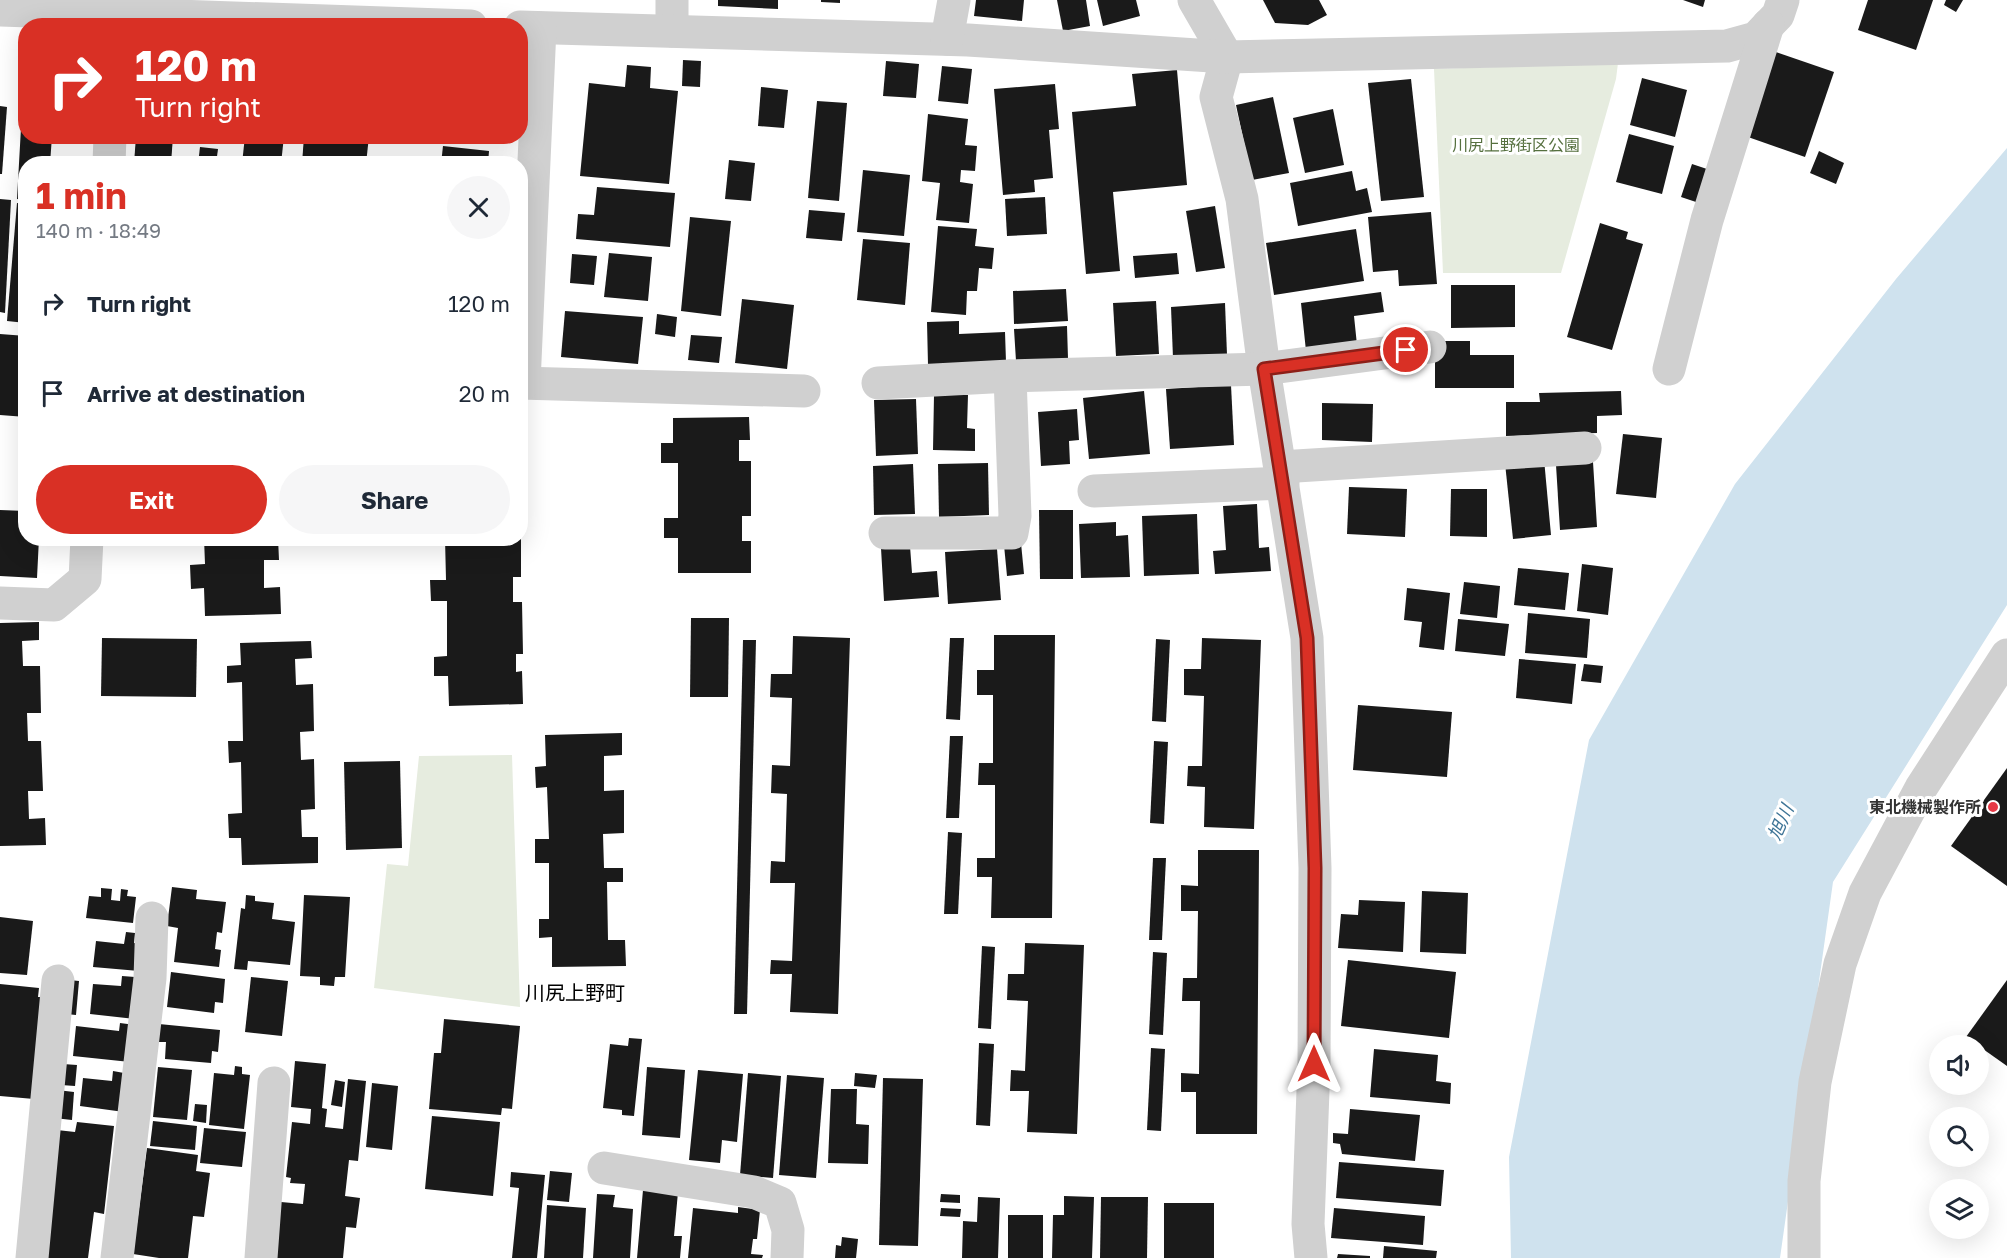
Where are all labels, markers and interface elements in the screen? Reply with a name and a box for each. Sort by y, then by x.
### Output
text: 120 m [135,40,257,90]
icon: right [36,42,114,120]
text: Turn right [135,91,261,123]
park label: 川尻上野街区公園 [1452,135,1580,155]
text: 1 min [36,174,127,217]
button: close [447,176,510,239]
text: 140 m · 18:49 [36,218,161,242]
icon: right [36,287,69,320]
text: Turn right [87,290,191,317]
text: 120 m [448,290,510,317]
pin [1380,324,1431,375]
icon: arrive [1389,333,1422,366]
icon: arrive [36,377,69,410]
text: Arrive at destination [87,380,305,407]
text: 20 m [459,380,510,407]
button: Exit [36,465,267,534]
button: Share [279,465,510,534]
place label: 東北機械製作所 [1869,797,1981,817]
water label: 旭川 [1763,799,1798,843]
marker: 東北機械製作所 [1986,800,2000,814]
district label: 川尻上野町 [525,980,625,1004]
position arrow [1282,1032,1346,1096]
map controls [1929,1035,1989,1239]
button: sound [1929,1035,1989,1095]
button: search [1929,1107,1989,1167]
button: layers [1929,1179,1989,1239]

